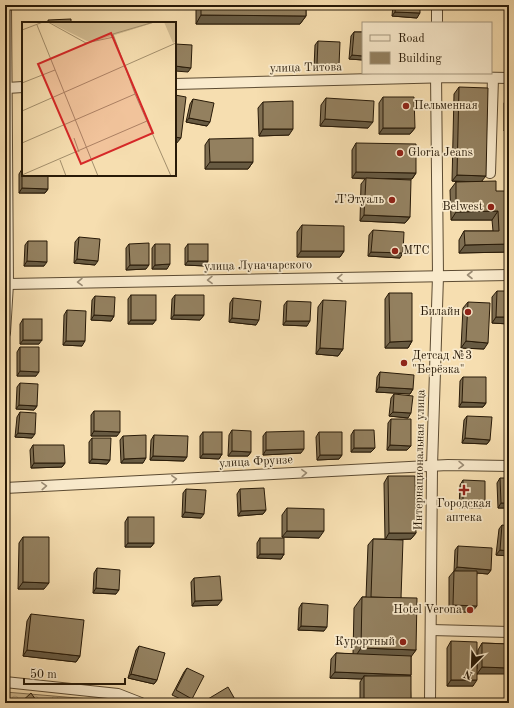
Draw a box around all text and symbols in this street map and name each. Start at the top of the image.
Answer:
inset map [22,22,176,176]
legend [362,22,492,74]
text: Road [398,33,425,45]
text: Building [398,53,442,65]
street label: улица Титова [270,61,342,75]
place label: Пельменная [414,100,478,112]
marker: Пельменная [401,101,411,111]
place label: Gloria Jeans [408,147,473,159]
marker: Gloria Jeans [395,148,405,158]
place label: Л’Этуаль [334,194,384,206]
marker: Л’Этуаль [387,195,397,205]
place label: Belwest [442,201,483,213]
marker: Belwest [486,202,496,212]
place label: МТС [403,245,430,257]
marker: МТС [390,246,400,256]
street label: улица Луначарского [204,259,312,273]
one-way arrow [467,271,473,279]
one-way arrow [337,274,343,282]
one-way arrow [207,276,213,284]
one-way arrow [77,278,83,287]
place label: Билайн [420,306,460,318]
marker: Билайн [463,307,473,317]
place label: Детсад №3 "Берёзка" [412,350,472,376]
marker: Детсад №3 "Берёзка" [399,358,409,368]
street label: Интернациональная улица [413,389,427,531]
street label: улица Фрунзе [219,454,294,470]
one-way arrow [458,461,464,469]
one-way arrow [301,468,307,477]
one-way arrow [171,475,177,484]
one-way arrow [41,482,47,490]
marker: Городская аптека [459,485,469,495]
place label: Городская аптека [437,498,491,524]
place label: Hotel Verona [393,604,462,616]
marker: Hotel Verona [465,605,475,615]
place label: Курортный [335,636,395,648]
marker: Курортный [398,637,408,647]
north arrow [452,646,492,686]
scale bar [24,660,125,686]
text: N [462,667,475,681]
text: 50 m [30,668,57,681]

